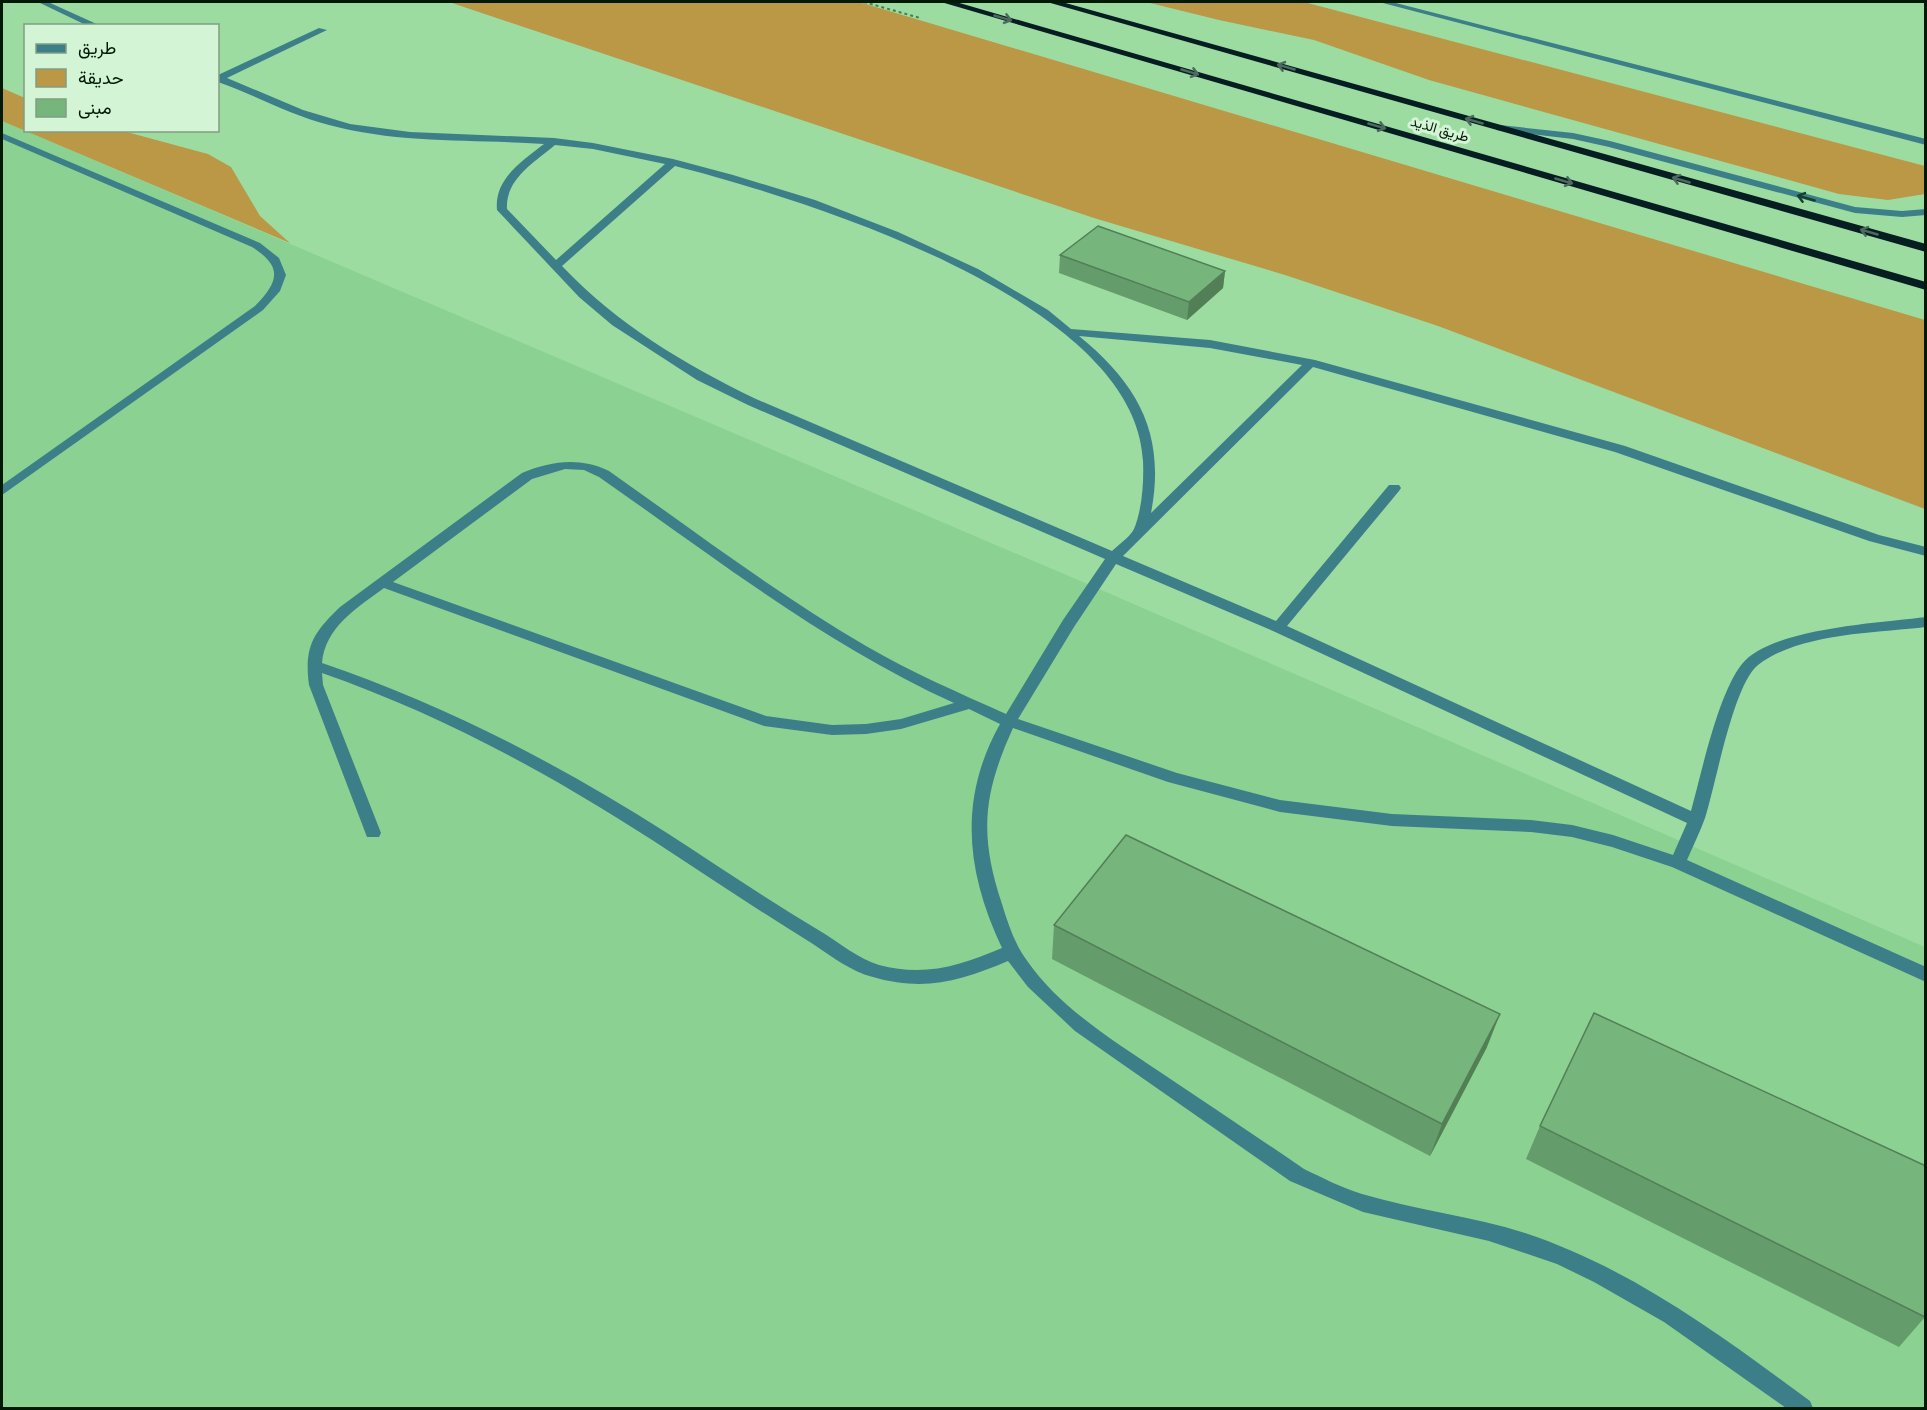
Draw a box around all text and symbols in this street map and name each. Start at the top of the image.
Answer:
one-way arrow [993,13,1012,24]
legend [24,24,219,132]
text: طريق [78,35,116,59]
one-way arrow [1277,61,1296,72]
text: حديقة [78,65,124,89]
one-way arrow [1180,67,1199,78]
text: مبنى [78,95,112,119]
street label: طريق الذيد [1409,111,1472,146]
one-way arrow [1465,115,1484,126]
one-way arrow [1367,121,1386,133]
one-way arrow [1672,173,1691,185]
one-way arrow [1555,176,1574,187]
one-way arrow [1797,192,1816,203]
one-way arrow [1860,226,1879,238]

